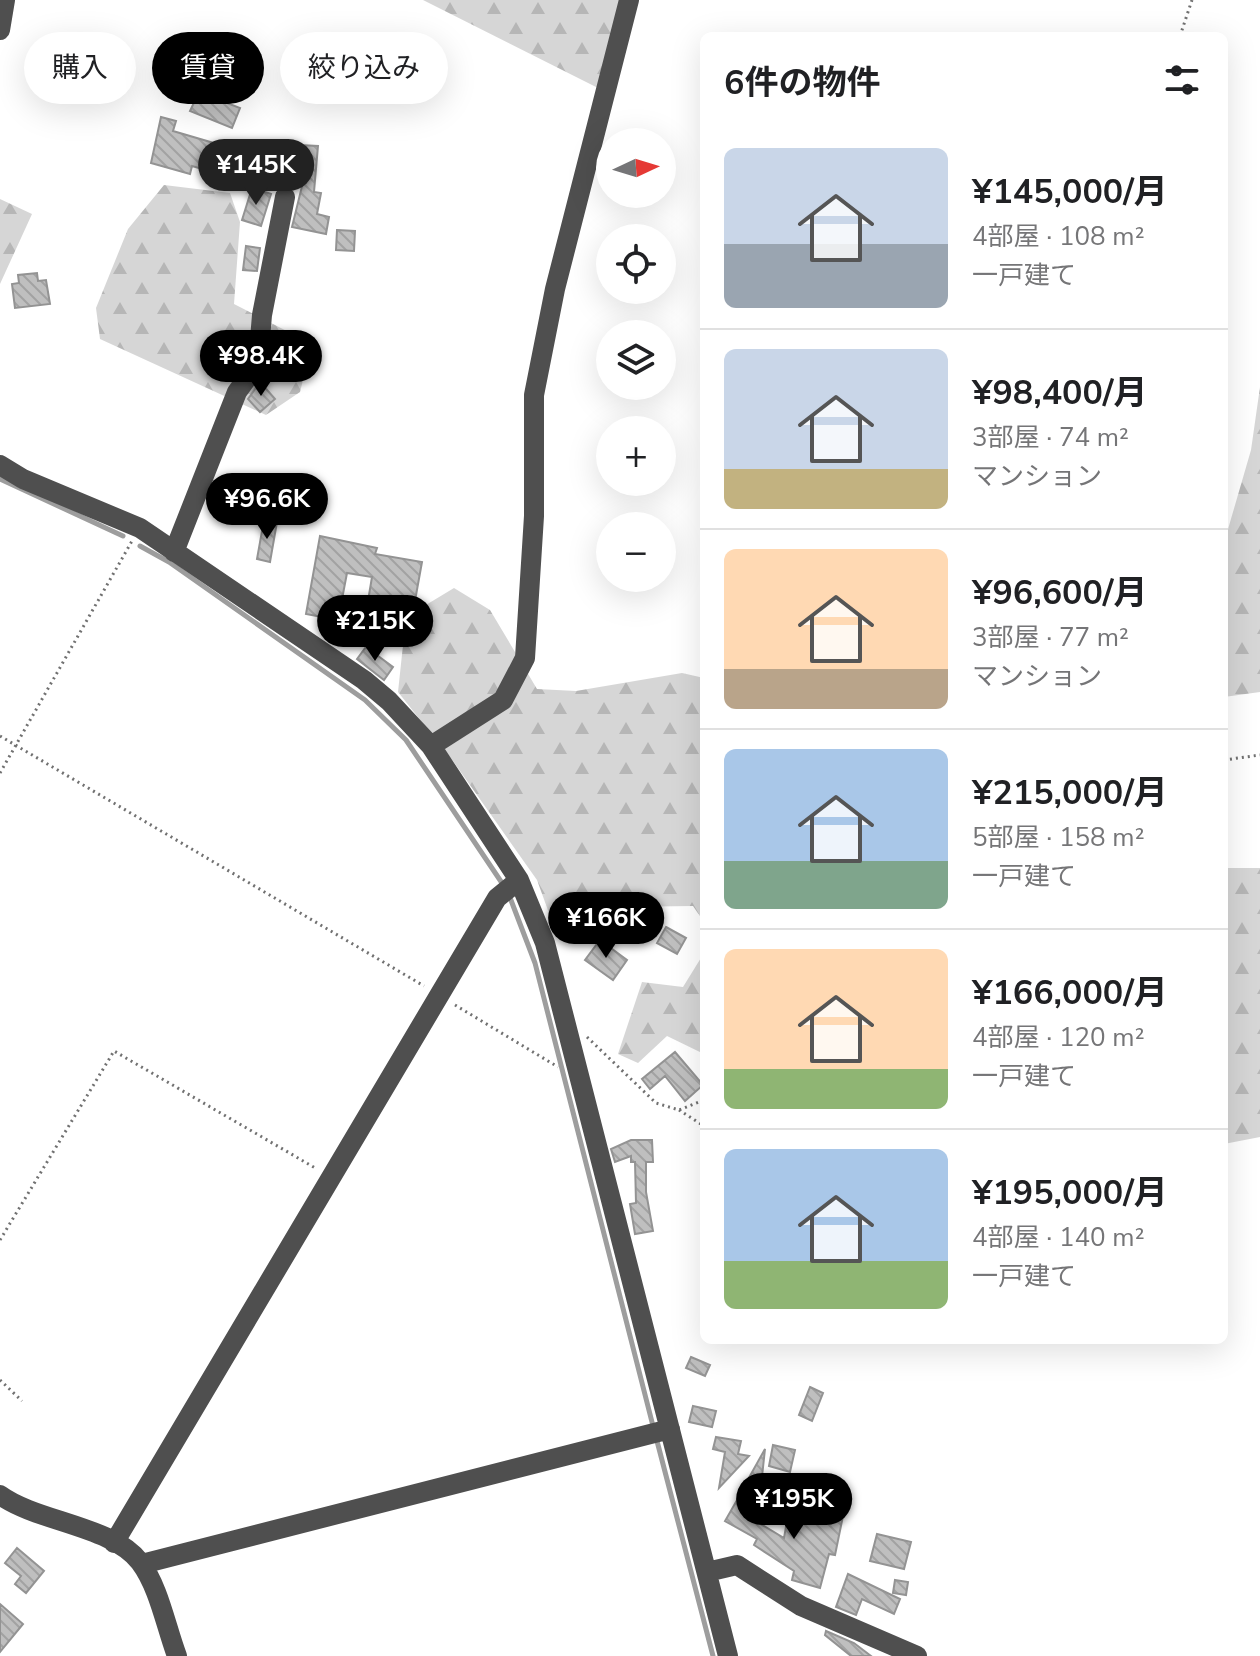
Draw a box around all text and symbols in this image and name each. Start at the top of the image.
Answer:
chip: 購入 [24,32,136,104]
chip: 賃貸 [152,32,264,104]
chip: 絞り込み [280,32,448,104]
icon: filters [1160,58,1204,102]
text: 6件の物件 [724,60,880,106]
north arrow [596,128,676,208]
map controls [596,128,676,592]
pin: ¥145K [200,139,312,207]
text: ¥145K [216,147,296,182]
text: ¥145,000/月 [972,169,1168,215]
icon: home [788,180,884,276]
text: 4部屋 · 108 m² [972,219,1145,254]
button: locate [596,224,676,304]
text: 一戸建て [972,258,1076,293]
button: layers [596,320,676,400]
pin: ¥98.4K [196,330,326,398]
text: ¥98.4K [218,338,304,373]
text: ¥98,400/月 [972,370,1147,416]
icon: home [788,381,884,477]
button: + [596,416,676,496]
text: 3部屋 · 74 m² [972,420,1129,455]
text: マンション [972,459,1102,494]
pin: ¥96.6K [202,473,332,541]
text: ¥96.6K [224,481,310,516]
button: − [596,512,676,592]
text: ¥96,600/月 [972,570,1147,616]
icon: home [788,581,884,677]
pin: ¥215K [319,595,431,663]
text: ¥215K [335,603,415,638]
text: 3部屋 · 77 m² [972,620,1129,655]
text: マンション [972,659,1102,694]
text: ¥215,000/月 [972,770,1168,816]
icon: home [788,781,884,877]
text: 5部屋 · 158 m² [972,820,1145,855]
text: 一戸建て [972,859,1076,894]
pin: ¥166K [550,892,662,960]
text: ¥166K [566,900,646,935]
text: ¥166,000/月 [972,970,1168,1016]
icon: home [788,981,884,1077]
text: 4部屋 · 120 m² [972,1020,1145,1055]
text: 一戸建て [972,1059,1076,1094]
text: ¥195,000/月 [972,1170,1168,1216]
icon: home [788,1181,884,1277]
text: 4部屋 · 140 m² [972,1220,1145,1255]
text: 一戸建て [972,1259,1076,1294]
pin: ¥195K [738,1473,850,1541]
text: ¥195K [754,1481,834,1516]

